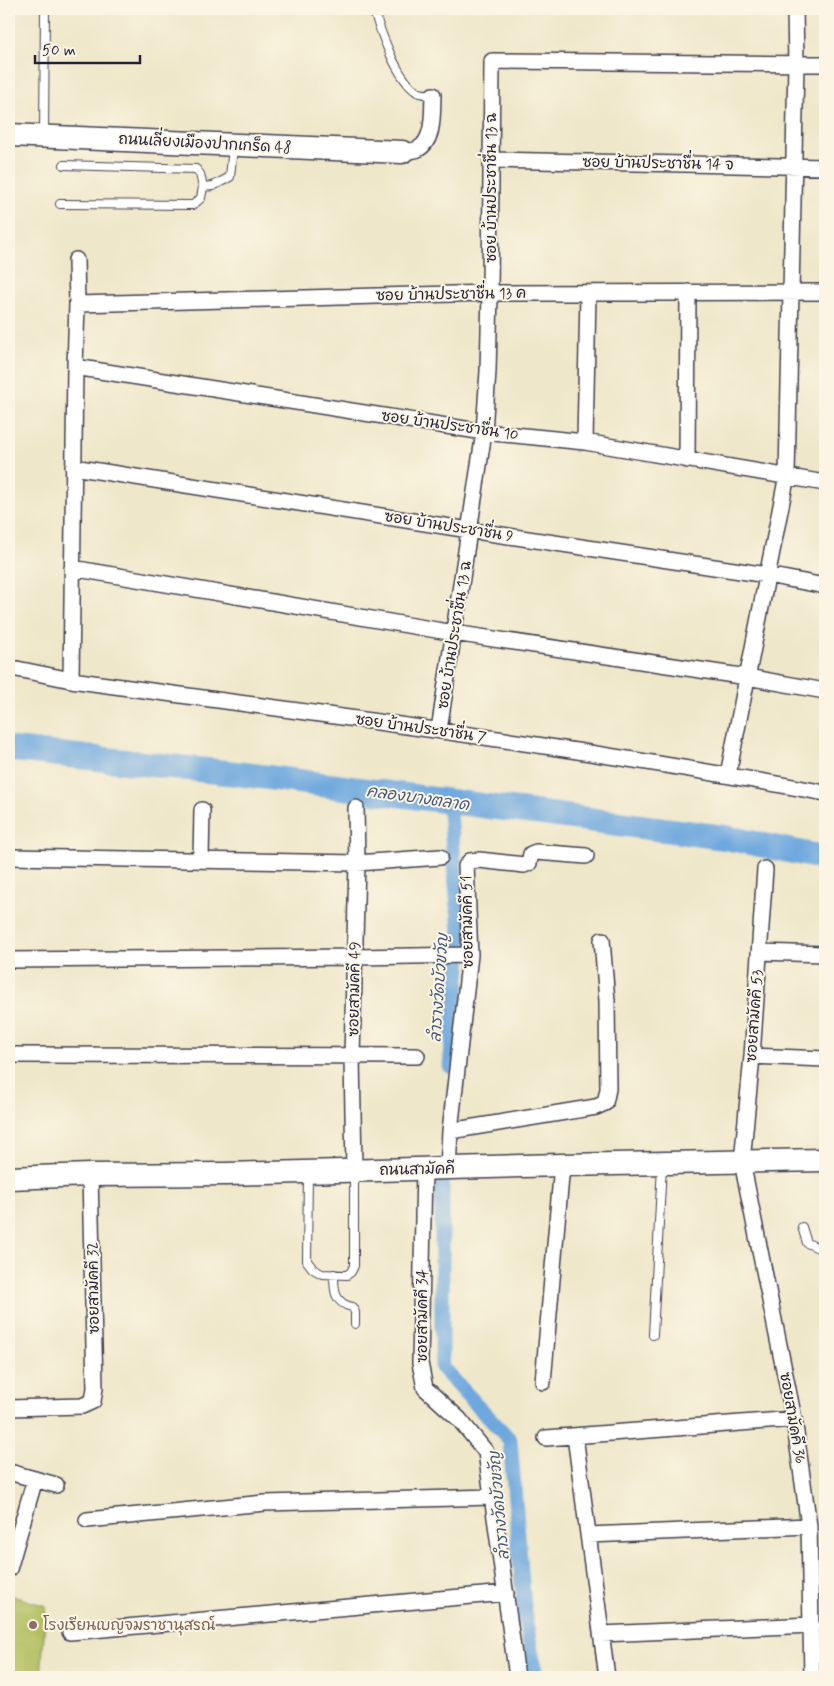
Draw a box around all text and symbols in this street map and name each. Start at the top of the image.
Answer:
scale bar [35,32,140,64]
text: 50 m [42,41,76,61]
street label: ซอย บ้านประชาชื่น 13 ฉ [477,113,502,263]
street label: ถนนเลี่ยงเมืองปากเกร็ด 48 [118,125,292,159]
street label: ซอย บ้านประชาชื่น 14 จ [582,148,734,175]
street label: ซอย บ้านประชาชื่น 13 ค [376,279,526,306]
street label: ซอย บ้านประชาชื่น 10 [380,402,520,446]
street label: ซอย บ้านประชาชื่น 9 [383,502,516,547]
street label: ซอย บ้านประชาชื่น 13 ฉ [428,558,477,711]
street label: ซอย บ้านประชาชื่น 7 [354,705,488,748]
water label: คลองบางตลาด [365,781,471,816]
street label: ซอยสามัคคี 51 [457,875,479,969]
water label: ลำรางวัดบัวขวัญ [424,931,454,1043]
street label: ซอยสามัคคี 49 [344,941,366,1037]
street label: ซอยสามัคคี 53 [742,969,768,1063]
street label: ถนนสามัคคี [379,1159,455,1181]
street label: ซอยสามัคคี 32 [83,1242,105,1334]
street label: ซอยสามัคคี 34 [413,1269,433,1363]
street label: ซอยสามัคคี 36 [774,1371,810,1466]
water label: ลำรางวัดบัวขวัญ [483,1449,515,1561]
place label: โรงเรียนเบญจมราชานุสรณ์ [43,1615,215,1636]
marker: โรงเรียนเบญจมราชานุสรณ์ [27,1619,39,1631]

